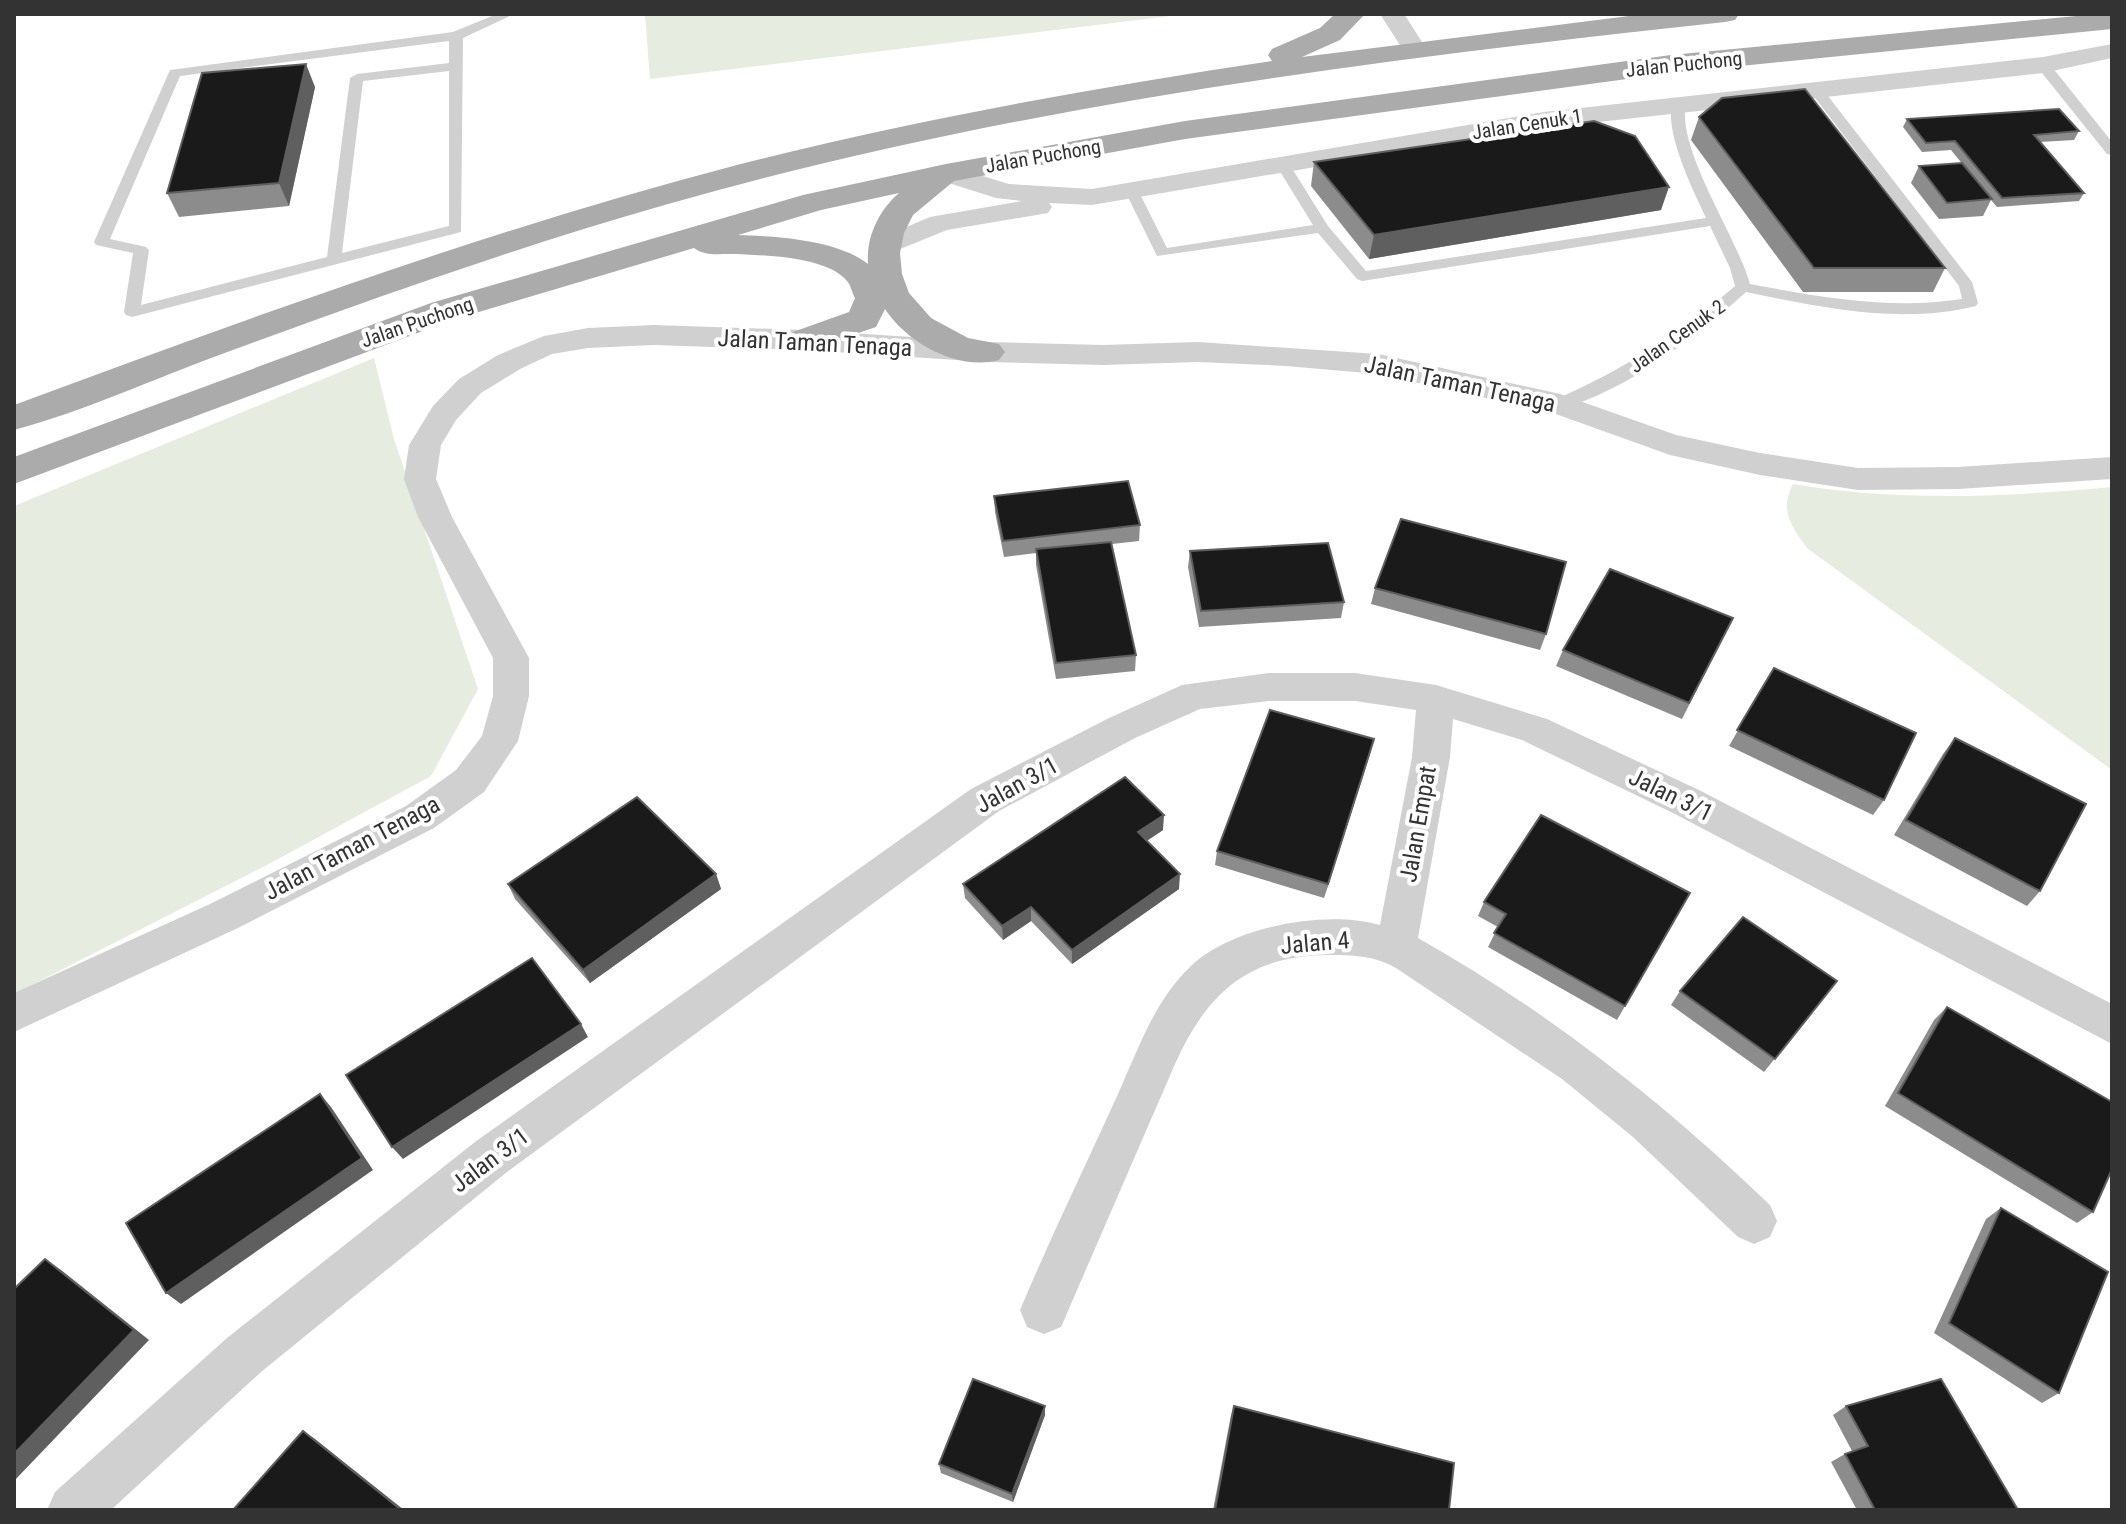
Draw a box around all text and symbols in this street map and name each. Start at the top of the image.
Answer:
street label: Jalan Puchong [1625,46,1743,82]
street label: Jalan Cenuk 1 [1470,103,1584,145]
street label: Jalan Puchong [983,134,1103,178]
street label: Jalan Puchong [358,292,476,352]
street label: Jalan Cenuk 2 [1625,294,1730,378]
street label: Jalan Taman Tenaga [717,324,913,362]
street label: Jalan Taman Tenaga [1362,350,1558,418]
street label: Jalan 3/1 [971,751,1063,819]
street label: Jalan 3/1 [1624,763,1718,827]
street label: Jalan Empat [1394,764,1442,884]
street label: Jalan Taman Tenaga [259,790,445,906]
street label: Jalan 4 [1279,926,1351,960]
street label: Jalan 3/1 [446,1122,534,1198]

